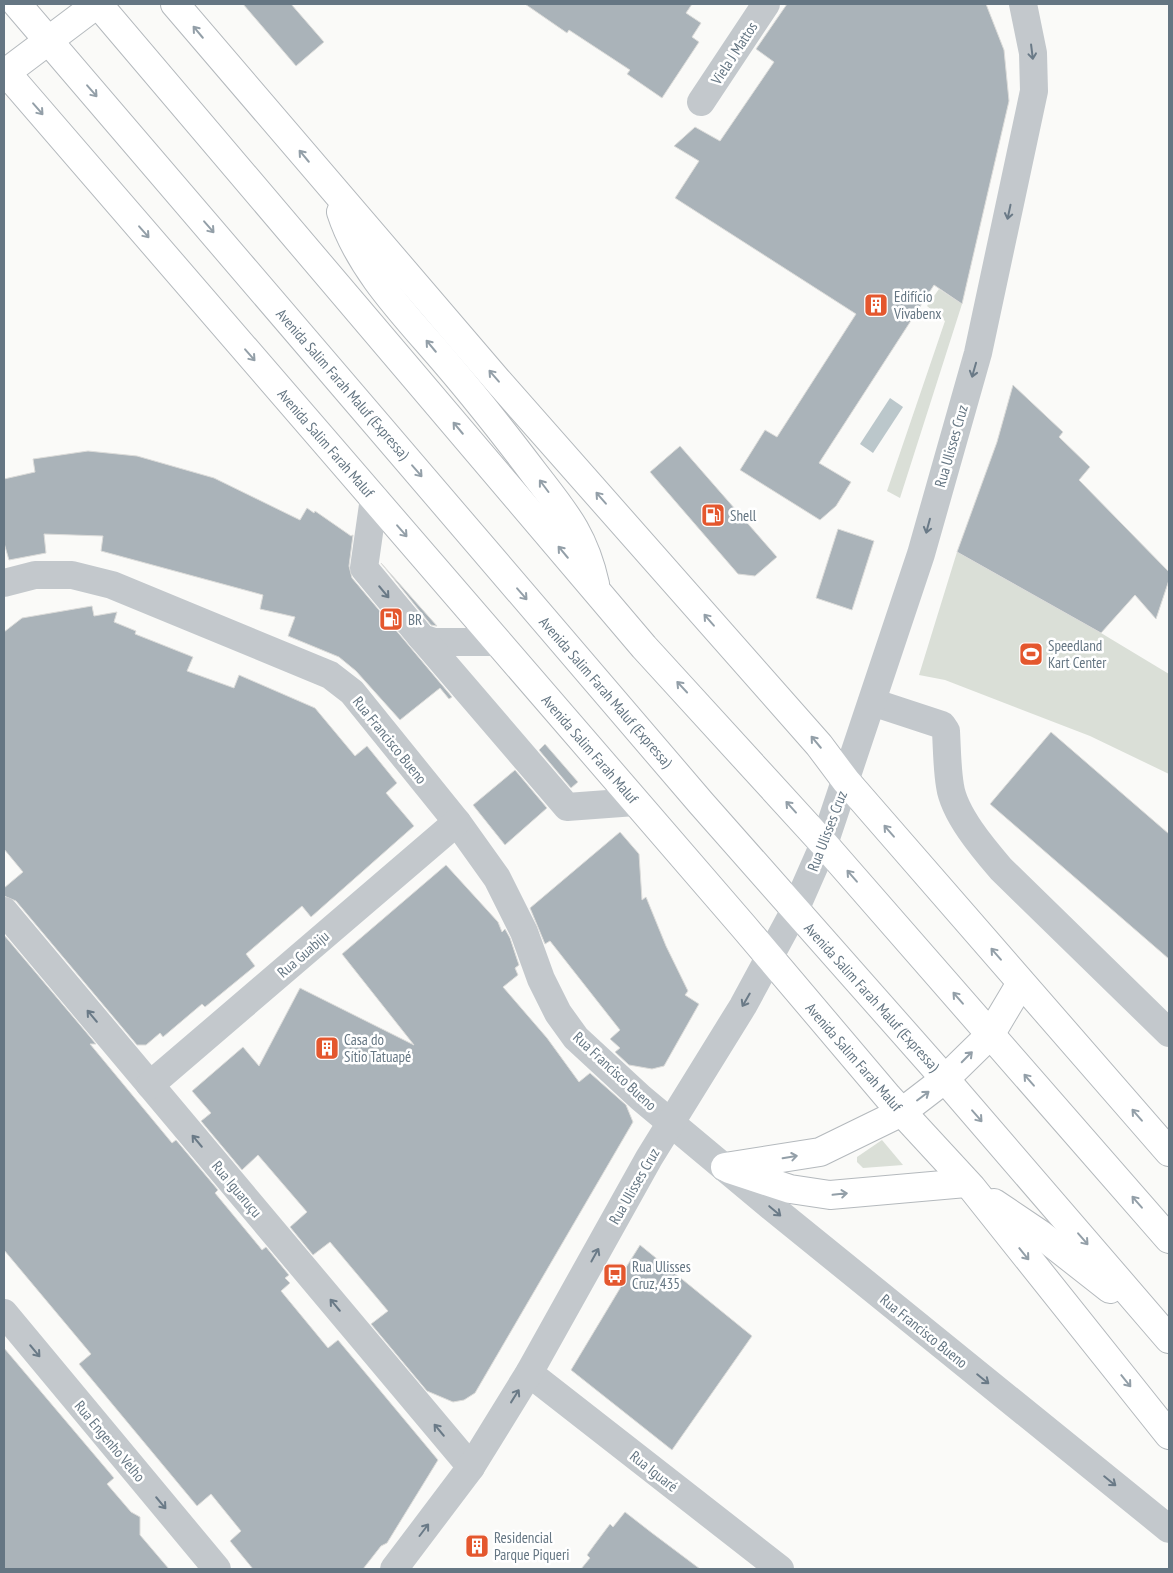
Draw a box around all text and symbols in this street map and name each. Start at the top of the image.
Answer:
street label: Viela J Mattos [706,18,761,89]
one-way arrow [193,25,204,38]
one-way arrow [1027,43,1037,59]
one-way arrow [86,84,97,97]
one-way arrow [32,102,43,115]
one-way arrow [298,149,309,162]
one-way arrow [1004,203,1013,219]
one-way arrow [203,221,214,234]
one-way arrow [138,225,149,238]
place label: Edifício Vivabenx [893,287,942,323]
building icon: Edifício Vivabenx [863,292,889,318]
street label: Avenida Salim Farah Maluf (Expressa) [273,305,413,463]
one-way arrow [426,339,437,352]
one-way arrow [244,349,256,362]
one-way arrow [968,362,978,378]
one-way arrow [488,370,499,383]
street label: Avenida Salim Farah Maluf [274,385,378,501]
street label: Rua Ulisses Cruz [930,403,972,489]
one-way arrow [453,422,464,435]
one-way arrow [411,464,422,477]
one-way arrow [539,480,550,493]
one-way arrow [595,492,607,505]
fuel station icon: Shell [700,502,726,528]
place label: Shell [730,506,757,525]
one-way arrow [923,518,932,534]
one-way arrow [396,525,408,538]
one-way arrow [558,545,569,558]
one-way arrow [378,585,389,598]
one-way arrow [517,587,528,600]
fuel station icon: BR [378,606,404,632]
place label: BR [408,610,422,629]
street label: Avenida Salim Farah Maluf (Expressa) [536,613,676,771]
one-way arrow [703,614,715,627]
place label: Speedland Kart Center [1048,636,1107,672]
sports icon: Speedland Kart Center [1018,641,1044,667]
one-way arrow [676,681,688,694]
street label: Avenida Salim Farah Maluf [538,691,642,807]
street label: Rua Francisco Bueno [349,692,431,788]
one-way arrow [811,736,822,749]
street label: Rua Ulisses Cruz [803,788,851,874]
one-way arrow [785,801,797,814]
one-way arrow [884,825,895,838]
one-way arrow [846,869,857,882]
street label: Avenida Salim Farah Maluf (Expressa) [801,919,943,1075]
street label: Rua Guabiju [273,926,333,982]
one-way arrow [990,947,1001,960]
one-way arrow [952,992,964,1005]
one-way arrow [740,993,750,1007]
street label: Avenida Salim Farah Maluf [802,999,906,1115]
one-way arrow [86,1010,98,1023]
street label: Rua Francisco Bueno [569,1028,661,1114]
place label: Casa do Sítio Tatuapé [344,1030,411,1066]
building icon: Casa do Sítio Tatuapé [314,1035,340,1061]
one-way arrow [961,1051,974,1063]
one-way arrow [1024,1074,1035,1087]
one-way arrow [916,1091,930,1101]
one-way arrow [1131,1109,1143,1122]
one-way arrow [971,1110,983,1123]
one-way arrow [191,1135,202,1148]
street label: Rua Ulisses Cruz [605,1145,663,1227]
one-way arrow [782,1151,798,1161]
street label: Rua Iguaruçu [208,1157,266,1221]
one-way arrow [831,1189,847,1199]
one-way arrow [1132,1196,1143,1209]
one-way arrow [769,1205,782,1216]
one-way arrow [1077,1233,1089,1246]
one-way arrow [590,1247,600,1262]
one-way arrow [1019,1247,1030,1260]
place label: Rua Ulisses Cruz, 435 [632,1257,691,1293]
bus stop icon: Rua Ulisses Cruz, 435 [602,1262,628,1288]
street label: Rua Francisco Bueno [876,1290,972,1372]
one-way arrow [329,1299,341,1312]
one-way arrow [29,1344,40,1357]
one-way arrow [976,1373,989,1384]
one-way arrow [1120,1374,1131,1387]
one-way arrow [509,1389,520,1403]
street label: Rua Engenho Velho [71,1397,149,1485]
one-way arrow [434,1424,445,1437]
street label: Rua Iguaré [626,1446,682,1496]
one-way arrow [1103,1475,1116,1486]
one-way arrow [156,1496,167,1509]
one-way arrow [418,1524,429,1538]
place label: Residencial Parque Piqueri [494,1528,569,1564]
building icon: Residencial Parque Piqueri [464,1533,490,1559]

